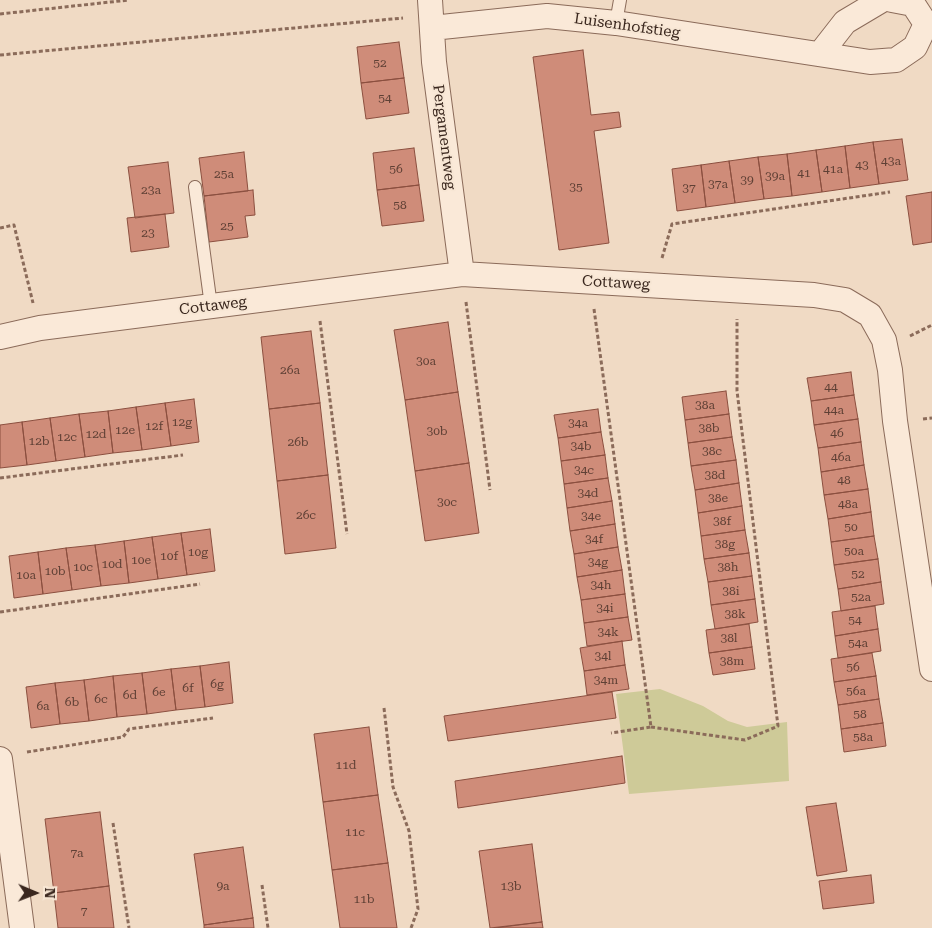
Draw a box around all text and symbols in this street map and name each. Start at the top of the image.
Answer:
street label: Luisenhofstieg [573,10,681,42]
house number: 52 [373,56,387,70]
street label: Pergamentweg [429,83,459,191]
house number: 54 [378,91,392,105]
house number: 43a [881,154,901,168]
house number: 43 [855,158,869,172]
house number: 56 [389,162,403,176]
house number: 41a [823,162,843,176]
house number: 41 [797,166,811,180]
house number: 25a [214,167,234,181]
house number: 39a [765,169,785,183]
house number: 39 [740,173,754,187]
house number: 37a [708,177,728,191]
house number: 35 [569,180,583,194]
house number: 37 [682,181,696,195]
house number: 23a [141,183,161,197]
house number: 58 [393,198,407,212]
house number: 25 [220,219,234,233]
house number: 23 [141,226,155,240]
street label: Cottaweg [582,272,650,294]
street label: Cottaweg [178,293,248,319]
house number: 30a [416,354,436,368]
house number: 26a [280,363,300,377]
house number: 44 [824,380,838,394]
house number: 38a [695,398,715,412]
house number: 44a [824,403,844,417]
house number: 12g [172,415,192,429]
house number: 34a [568,416,588,430]
house number: 12f [145,419,163,433]
house number: 38b [698,421,720,435]
house number: 12e [115,423,135,437]
house number: 30b [426,424,448,438]
house number: 46 [830,426,844,440]
house number: 12d [85,427,107,441]
house number: 12c [57,430,77,444]
house number: 12b [28,434,50,448]
house number: 26b [287,435,309,449]
house number: 34b [570,439,592,453]
house number: 38c [702,444,722,458]
house number: 46a [831,450,851,464]
house number: 34c [574,463,594,477]
house number: 38d [704,468,726,482]
house number: 48 [837,473,851,487]
house number: 34d [577,486,599,500]
house number: 38e [708,491,728,505]
house number: 30c [437,495,457,509]
house number: 48a [838,497,858,511]
house number: 26c [296,508,316,522]
house number: 34e [581,509,601,523]
house number: 38f [713,514,731,528]
house number: 50 [844,520,858,534]
house number: 34f [585,532,603,546]
house number: 38g [715,537,735,551]
house number: 50a [844,544,864,558]
house number: 10g [188,545,208,559]
house number: 10f [160,549,178,563]
house number: 10e [131,553,151,567]
house number: 34g [588,555,608,569]
house number: 10d [101,557,123,571]
house number: 10c [73,560,93,574]
house number: 38h [717,560,739,574]
house number: 10b [44,564,66,578]
house number: 52 [851,567,865,581]
house number: 10a [16,568,36,582]
house number: 34h [590,578,612,592]
house number: 38i [722,584,740,598]
house number: 52a [851,590,871,604]
house number: 34i [596,601,614,615]
house number: 38k [724,607,746,621]
house number: 54 [848,613,862,627]
house number: 34k [597,625,619,639]
house number: 38l [720,631,738,645]
house number: 54a [848,636,868,650]
house number: 34l [594,649,612,663]
house number: 38m [720,654,744,668]
house number: 56 [846,660,860,674]
house number: 34m [594,673,618,687]
house number: 6g [210,677,224,691]
house number: 6f [182,681,194,695]
house number: 56a [846,684,866,698]
house number: 6e [152,685,166,699]
house number: 6d [123,688,137,702]
house number: 6c [94,692,108,706]
house number: 6b [65,695,79,709]
house number: 6a [36,699,50,713]
house number: 58 [853,707,867,721]
house number: 58a [853,730,873,744]
house number: 11d [335,758,357,772]
house number: 11c [345,825,365,839]
house number: 7a [70,846,84,860]
north arrow [10,868,60,918]
house number: 9a [216,879,230,893]
house number: 13b [500,879,522,893]
text: N [42,888,58,899]
house number: 11b [353,892,375,906]
house number: 7 [81,904,87,918]

